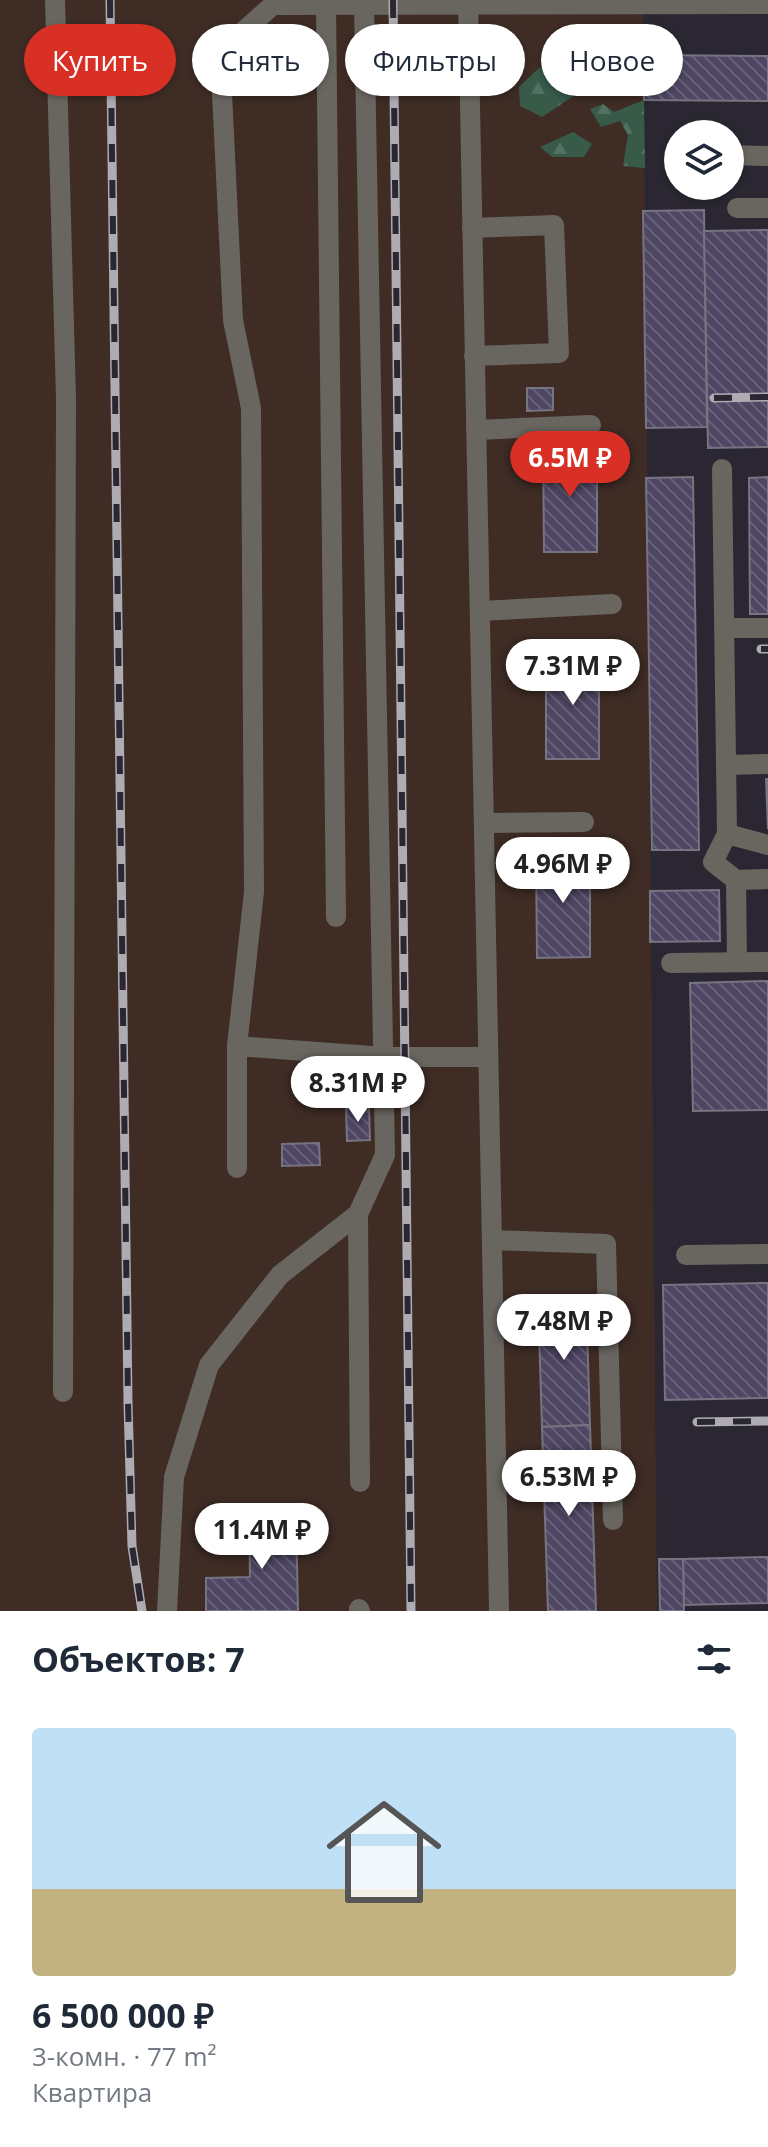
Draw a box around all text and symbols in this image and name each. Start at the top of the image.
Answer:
chip: Купить [24,24,176,96]
chip: Снять [192,24,329,96]
chip: Фильтры [345,24,525,96]
chip: Новое [541,24,683,96]
map controls [664,120,744,200]
button: layers [664,120,744,200]
pin: 6.5M ₽ [505,431,635,499]
text: 6.5M ₽ [528,439,612,475]
pin: 7.31M ₽ [499,639,647,707]
text: 7.31M ₽ [524,647,622,683]
pin: 4.96M ₽ [489,837,637,905]
text: 4.96M ₽ [514,845,612,881]
pin: 8.31M ₽ [284,1056,432,1124]
text: 8.31M ₽ [309,1064,407,1100]
pin: 7.48M ₽ [490,1294,638,1362]
text: 7.48M ₽ [515,1302,613,1338]
pin: 6.53M ₽ [495,1450,643,1518]
text: 6.53M ₽ [520,1458,618,1494]
pin: 11.4M ₽ [188,1503,336,1571]
text: 11.4M ₽ [213,1511,311,1547]
text: Объектов: 7 [32,1636,245,1682]
icon: filters [692,1637,736,1681]
icon: home [312,1780,456,1924]
text: 6 500 000 ₽ [32,1992,214,2038]
text: 3-комн. · 77 m² [32,2038,217,2074]
text: Квартира [32,2074,152,2110]

